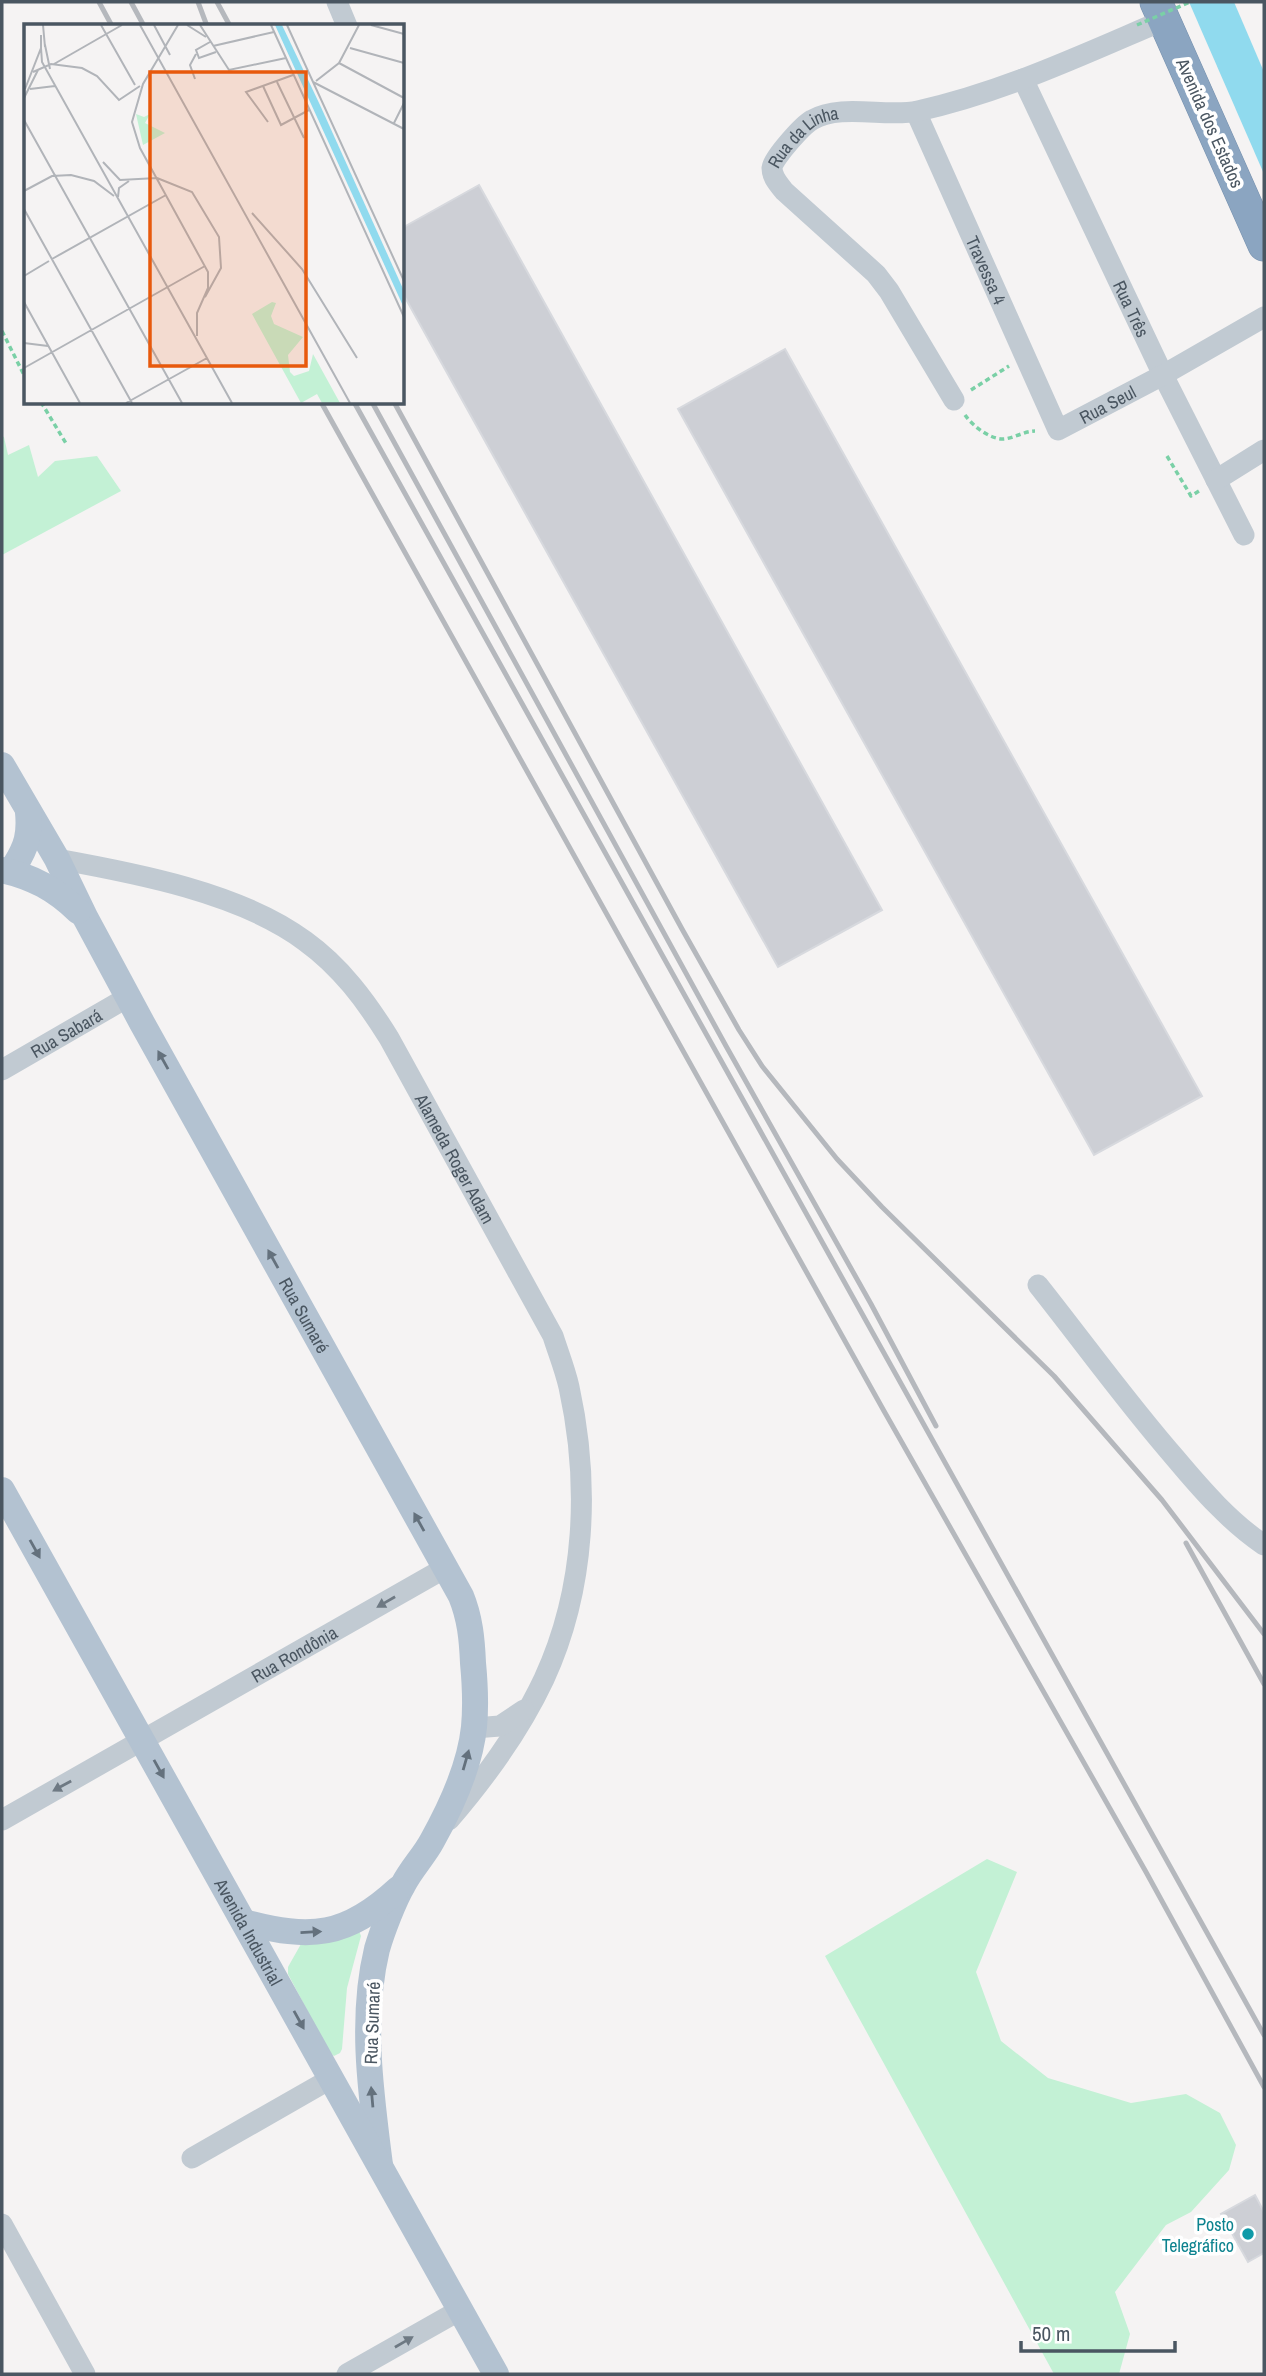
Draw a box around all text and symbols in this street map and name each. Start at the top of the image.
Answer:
inset map [24,24,404,404]
street label: Avenida dos Estados [1170,53,1250,192]
street label: Rua da Linha [761,100,840,172]
street label: Travessa 4 [960,232,1013,308]
street label: Rua Três [1107,276,1156,341]
street label: Rua Seul [1075,379,1140,429]
street label: Rua Sabará [26,1002,106,1063]
one-way arrow [157,1050,169,1070]
street label: Alameda Roger Adam [409,1088,501,1228]
one-way arrow [267,1249,279,1268]
street label: Rua Sumaré [274,1273,336,1357]
one-way arrow [413,1512,425,1532]
one-way arrow [29,1540,41,1559]
one-way arrow [376,1596,395,1608]
street label: Rua Rondônia [246,1619,342,1688]
one-way arrow [461,1750,471,1771]
one-way arrow [153,1759,165,1779]
one-way arrow [52,1780,72,1792]
street label: Avenida Industrial [208,1873,289,1990]
one-way arrow [301,1927,323,1938]
street label: Rua Sumaré [358,1981,386,2065]
one-way arrow [293,2010,305,2030]
one-way arrow [366,2086,377,2108]
place label: Posto Telegráfico [1162,2212,1234,2258]
marker: Posto Telegráfico [1240,2226,1256,2242]
scale bar [1021,2310,1175,2354]
text: 50 m [1032,2319,1070,2348]
one-way arrow [394,2336,414,2348]

